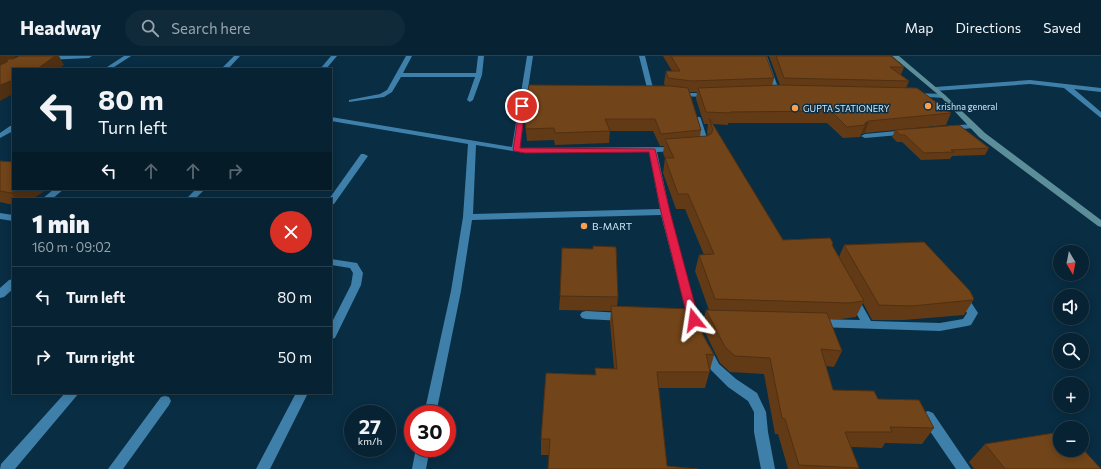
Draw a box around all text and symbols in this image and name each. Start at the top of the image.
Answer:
search box [125,10,405,46]
text: Headway [20,16,101,39]
icon: search [139,17,161,39]
text: Search here [171,19,251,37]
text: Map [905,19,934,36]
text: Directions [956,19,1021,36]
text: Saved [1043,19,1081,36]
text: 80 m [98,82,164,116]
icon: left [32,84,84,136]
pin [505,89,539,123]
icon: arrive [511,95,533,117]
marker: krishna general [923,101,933,111]
place label: krishna general [936,101,998,112]
marker: GUPTA STATIONERY [790,103,800,113]
place label: GUPTA STATIONERY [803,103,890,114]
text: Turn left [98,116,167,138]
icon: left [98,160,120,182]
icon: ahead [140,160,162,182]
icon: ahead [182,160,204,182]
icon: right [224,160,246,182]
text: 1 min [32,209,90,238]
button: close [270,211,312,253]
place label: B-MART [592,220,633,232]
marker: B-MART [579,221,589,231]
text: 160 m · 09:02 [32,239,111,255]
north arrow [1053,245,1089,281]
map controls [1053,245,1089,457]
icon: left [32,286,54,308]
text: Turn left [66,288,125,306]
text: 80 m [277,288,312,306]
button: sound [1053,289,1089,325]
position arrow [673,299,715,341]
button: search [1053,333,1089,369]
icon: right [32,346,54,368]
text: Turn right [66,348,135,366]
text: 50 m [278,348,312,366]
button: + [1053,377,1089,413]
speed limit sign: 30 [404,405,456,457]
text: 27 [359,414,381,438]
button: − [1053,421,1089,457]
text: km/h [358,435,382,447]

